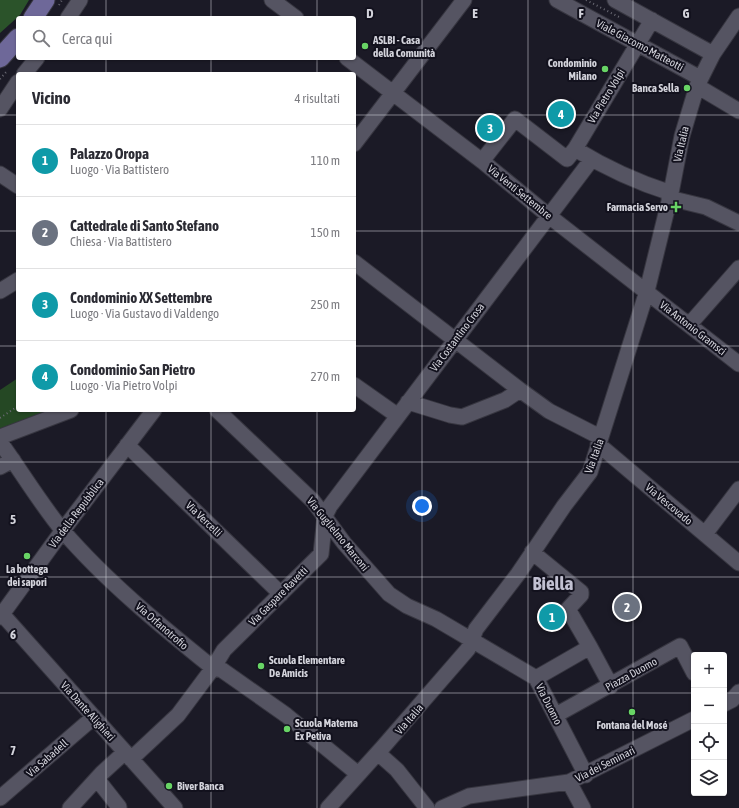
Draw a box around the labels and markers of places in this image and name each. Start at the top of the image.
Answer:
place label: ASLBI - Casa della Comunità [372,34,435,59]
marker: ASLBI - Casa della Comunità [360,41,370,51]
place label: Condominio Milano [548,57,597,82]
marker: Condominio Milano [600,64,610,74]
place label: Banca Sella [632,82,679,94]
marker: Banca Sella [682,83,692,93]
pin: 4 [548,99,574,129]
pin: 3 [477,113,503,143]
place label: Farmacia Servo [607,201,668,213]
marker: Farmacia Servo [671,202,681,212]
marker: La bottega dei sapori [22,551,32,561]
place label: La bottega dei sapori [6,563,48,588]
pin: 2 [614,592,640,622]
pin: 1 [539,602,565,632]
place label: Scuola Elementare De Amicis [269,654,345,679]
marker: Scuola Elementare De Amicis [256,661,266,671]
marker: Fontana del Mosé [627,707,637,717]
place label: Scuola Materna Ex Petiva [295,717,358,742]
place label: Fontana del Mosé [596,719,668,731]
marker: Scuola Materna Ex Petiva [282,724,292,734]
place label: Biver Banca [177,780,224,792]
marker: Biver Banca [164,781,174,791]

